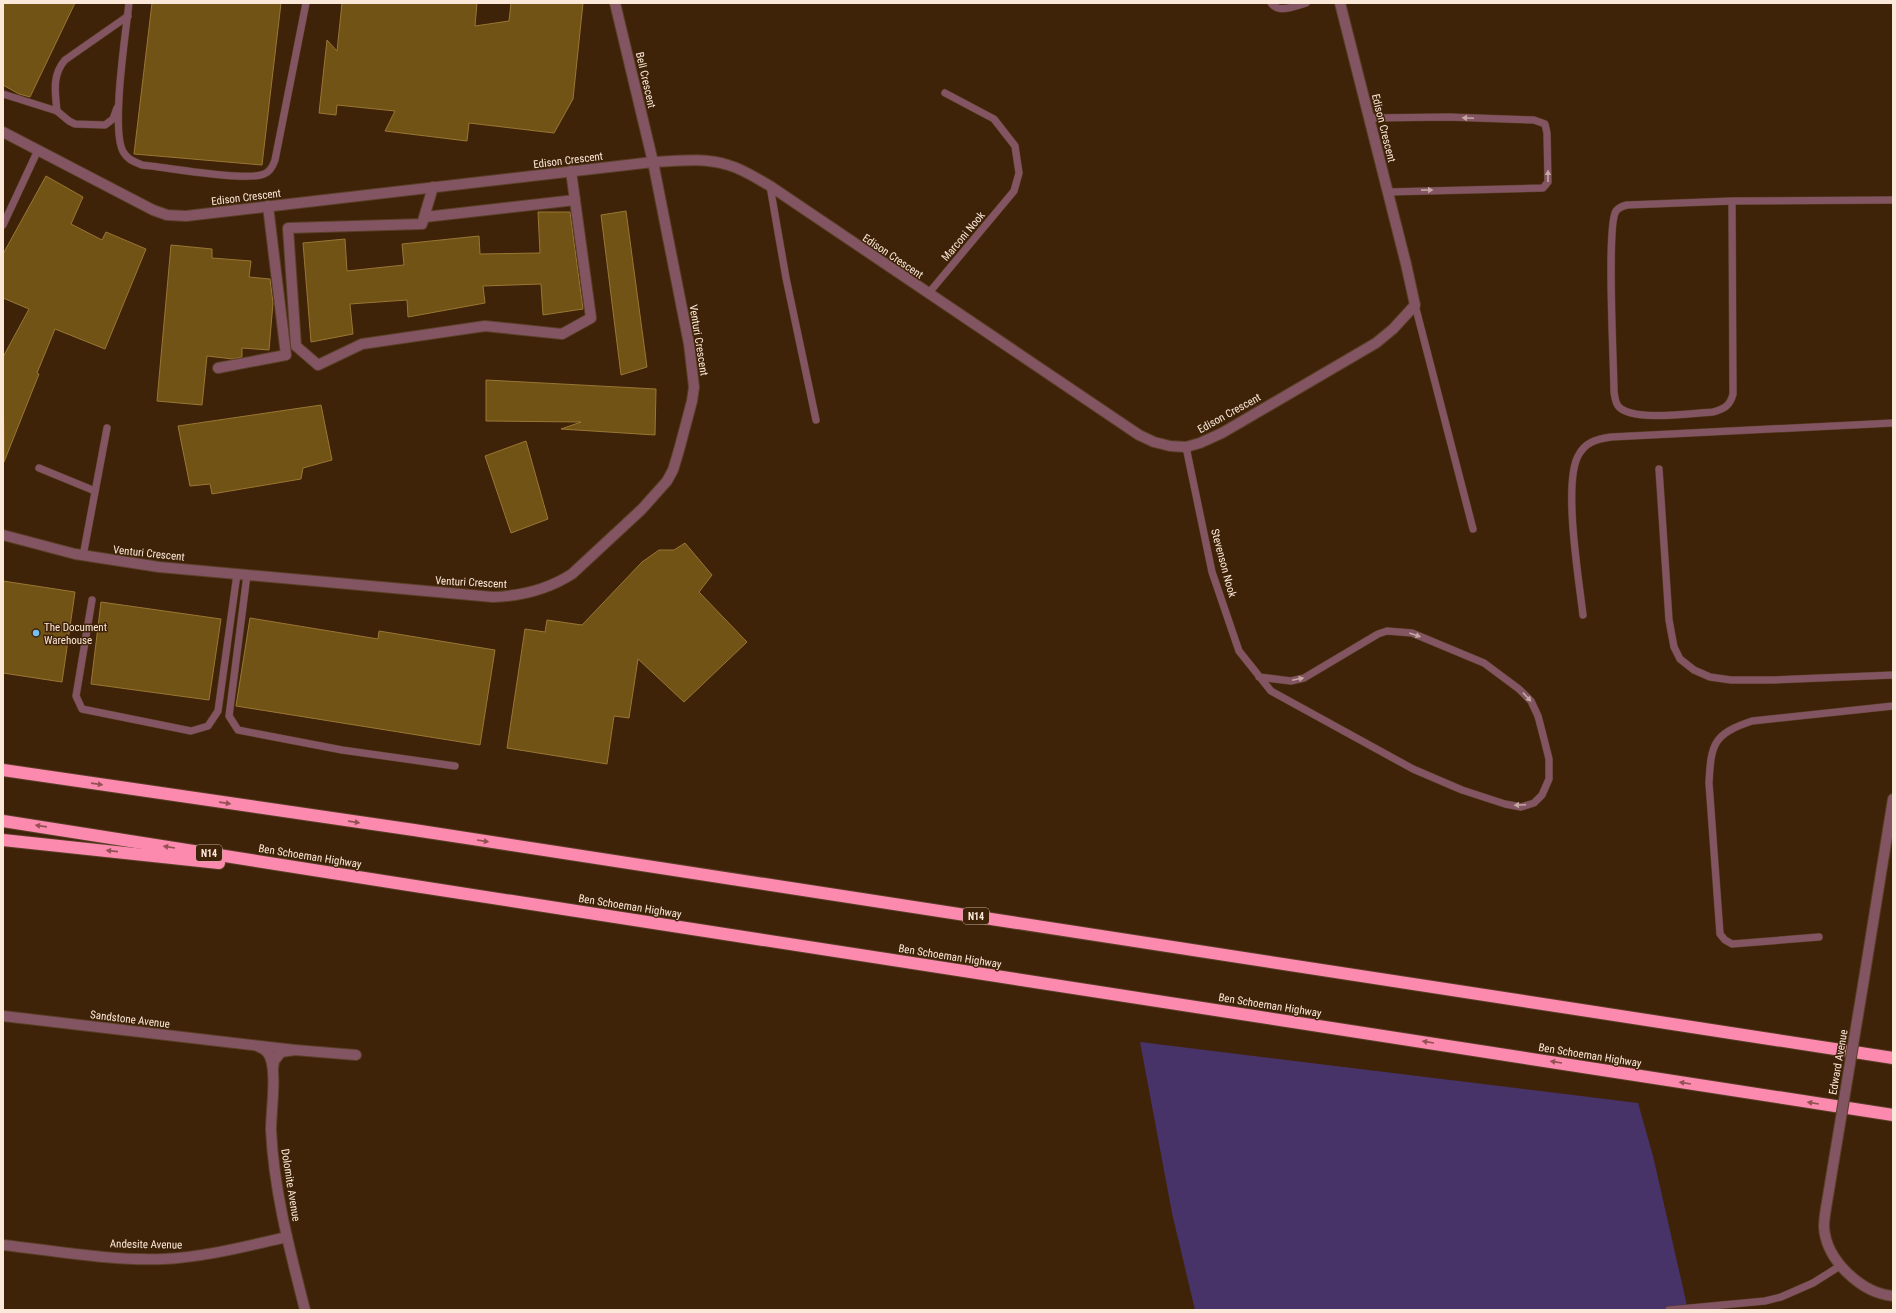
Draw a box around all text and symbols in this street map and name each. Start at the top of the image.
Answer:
street label: Bell Crescent [633,51,658,109]
street label: Edison Crescent [1369,92,1398,164]
one-way arrow [1461,115,1474,121]
street label: Edison Crescent [532,150,604,171]
one-way arrow [1545,169,1551,182]
street label: Edison Crescent [210,187,282,208]
one-way arrow [1421,187,1434,193]
street label: Marconi Nook [939,209,988,264]
street label: Edison Crescent [860,231,925,281]
street label: Venturi Crescent [686,304,711,377]
street label: Edison Crescent [1195,391,1263,436]
street label: Stevenson Nook [1208,527,1239,599]
street label: Venturi Crescent [113,543,185,564]
street label: Venturi Crescent [435,574,507,591]
place label: The Document Warehouse [44,621,107,647]
marker: The Document Warehouse [31,628,41,638]
one-way arrow [1409,632,1421,638]
one-way arrow [1292,676,1304,682]
one-way arrow [1522,692,1532,702]
one-way arrow [91,781,103,787]
one-way arrow [219,800,231,806]
one-way arrow [1513,802,1526,808]
one-way arrow [348,819,360,825]
one-way arrow [35,823,47,829]
one-way arrow [476,838,489,844]
street label: Ben Schoeman Highway [257,842,363,871]
one-way arrow [163,844,175,850]
road number: N14 [196,845,222,861]
one-way arrow [106,847,118,854]
street label: Ben Schoeman Highway [577,892,683,921]
road number: N14 [963,908,989,924]
street label: Ben Schoeman Highway [897,942,1003,971]
street label: Ben Schoeman Highway [1217,991,1323,1020]
street label: Sandstone Avenue [89,1008,170,1031]
street label: Edward Avenue [1826,1028,1851,1096]
one-way arrow [1422,1039,1434,1045]
street label: Ben Schoeman Highway [1537,1041,1643,1070]
one-way arrow [1550,1059,1562,1065]
one-way arrow [1678,1079,1691,1085]
one-way arrow [1807,1100,1819,1106]
street label: Dolomite Avenue [278,1148,303,1222]
street label: Andesite Avenue [110,1237,182,1252]

